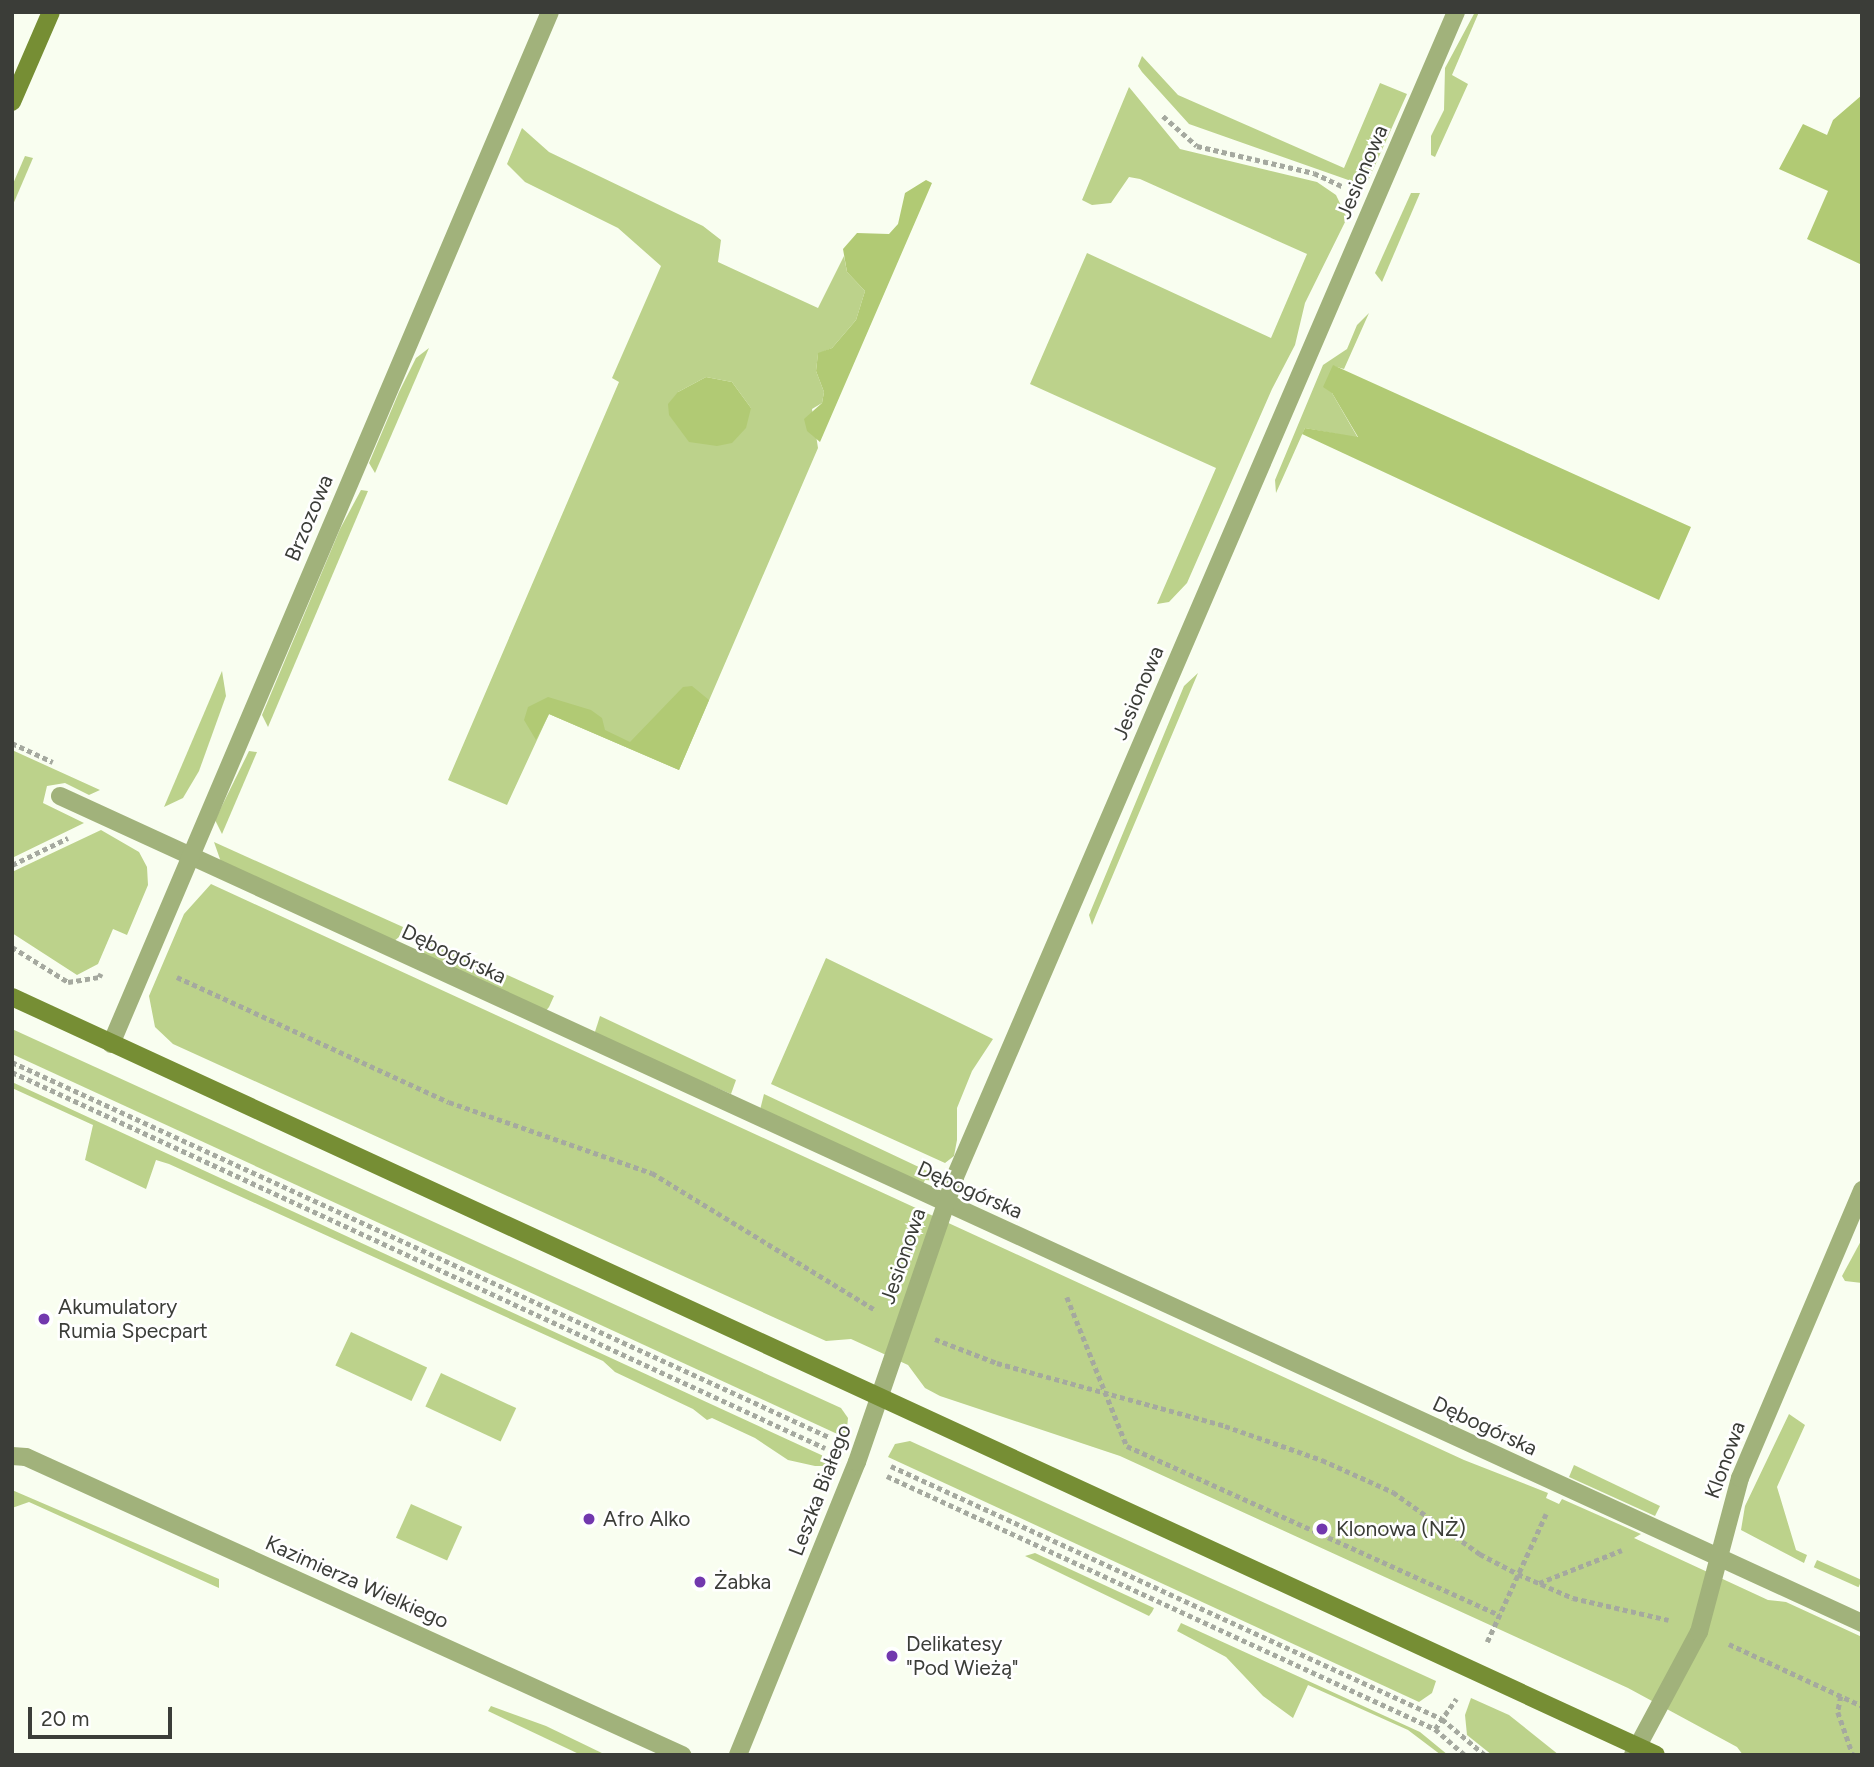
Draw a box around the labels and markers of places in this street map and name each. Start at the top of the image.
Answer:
place label: Akumulatory Rumia Specpart [58,1294,208,1344]
marker: Akumulatory Rumia Specpart [36,1311,52,1327]
place label: Afro Alko [603,1506,690,1532]
marker: Afro Alko [581,1511,597,1527]
place label: Klonowa (NŻ) [1336,1516,1466,1542]
marker: Klonowa (NŻ) [1314,1521,1330,1537]
place label: Żabka [714,1569,771,1595]
marker: Żabka [692,1574,708,1590]
place label: Delikatesy "Pod Wieżą" [906,1631,1019,1681]
marker: Delikatesy "Pod Wieżą" [884,1648,900,1664]

